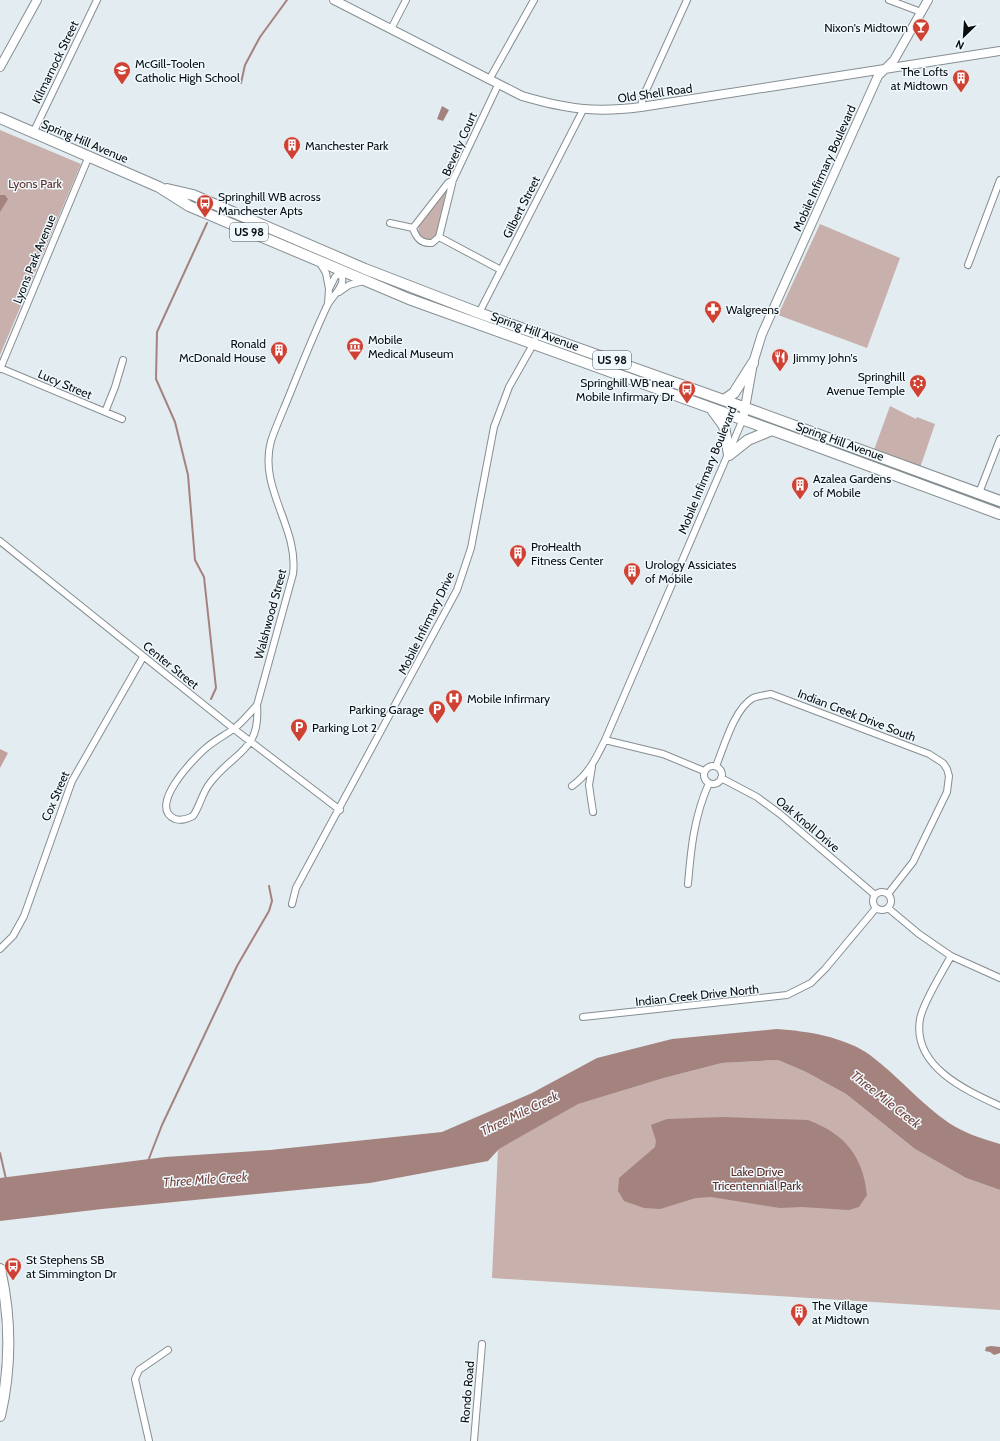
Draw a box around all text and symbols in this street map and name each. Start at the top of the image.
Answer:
north arrow [944,16,984,56]
bar icon: Nixon's Midtown [911,17,931,42]
street label: Kilmarnock Street [28,18,82,106]
place label: Nixon's Midtown [824,20,908,35]
text: N [953,37,966,53]
place label: McGill-Toolen Catholic High School [135,56,240,85]
school or university icon: McGill-Toolen Catholic High School [112,60,132,85]
place label: The Lofts at Midtown [891,64,948,93]
building icon: The Lofts at Midtown [951,68,971,93]
street label: Old Shell Road [617,80,693,106]
street label: Mobile Infirmary Boulevard [789,103,859,233]
street label: Beverly Court [438,110,480,178]
street label: Spring Hill Avenue [39,116,131,166]
building icon: Manchester Park [282,135,302,160]
place label: Manchester Park [305,138,389,153]
street label: Gilbert Street [499,173,543,241]
park label: Lyons Park [8,176,62,191]
place label: Springhill WB across Manchester Apts [218,189,321,218]
bus stop icon: Springhill WB across Manchester Apts [195,193,215,218]
street label: Lyons Park Avenue [9,212,59,306]
road number: US 98 [230,223,268,241]
pharmacy icon: Walgreens [703,299,723,324]
place label: Walgreens [726,302,779,317]
street label: Spring Hill Avenue [489,308,581,354]
place label: Mobile Medical Museum [368,332,454,361]
place label: Ronald McDonald House [179,336,266,365]
museum icon: Mobile Medical Museum [345,336,365,361]
building icon: Ronald McDonald House [269,340,289,365]
restaurant icon: Jimmy John's [770,347,790,372]
place label: Jimmy John's [792,350,858,365]
road number: US 98 [593,351,631,369]
street label: Lucy Street [36,366,94,402]
place label: Springhill Avenue Temple [827,369,905,398]
synagogue icon: Springhill Avenue Temple [908,373,928,398]
place label: Springhill WB near Mobile Infirmary Dr [576,375,674,404]
bus stop icon: Springhill WB near Mobile Infirmary Dr [677,379,697,404]
street label: Mobile Infirmary Boulevard [674,404,740,536]
street label: Spring Hill Avenue [794,418,886,464]
place label: Azalea Gardens of Mobile [813,471,891,500]
building icon: Azalea Gardens of Mobile [790,475,810,500]
place label: ProHealth Fitness Center [531,539,603,568]
building icon: ProHealth Fitness Center [508,543,528,568]
place label: Urology Assiciates of Mobile [645,557,736,586]
building icon: Urology Assiciates of Mobile [622,561,642,586]
street label: Walshwood Street [251,567,289,661]
street label: Mobile Infirmary Drive [395,569,457,677]
street label: Center Street [140,638,202,692]
street label: Indian Creek Drive South [796,686,918,744]
hospital icon: Mobile Infirmary [444,688,464,713]
place label: Mobile Infirmary [467,691,550,706]
parking icon: Parking Garage [427,699,447,724]
place label: Parking Garage [349,702,424,717]
parking icon: Parking Lot 2 [289,717,309,742]
place label: Parking Lot 2 [312,720,377,735]
street label: Cox Street [38,769,72,823]
street label: Oak Knoll Drive [773,793,843,855]
street label: Indian Creek Drive North [634,981,760,1009]
water label: Three Mile Creek [848,1067,925,1132]
water label: Three Mile Creek [478,1087,561,1139]
park label: Lake Drive Tricentennial Park [713,1164,802,1193]
water label: Three Mile Creek [162,1168,248,1190]
place label: St Stephens SB at Simmington Dr [26,1252,117,1281]
bus stop icon: St Stephens SB at Simmington Dr [3,1256,23,1281]
place label: The Village at Midtown [812,1298,869,1327]
building icon: The Village at Midtown [789,1302,809,1327]
street label: Rondo Road [457,1360,477,1424]

